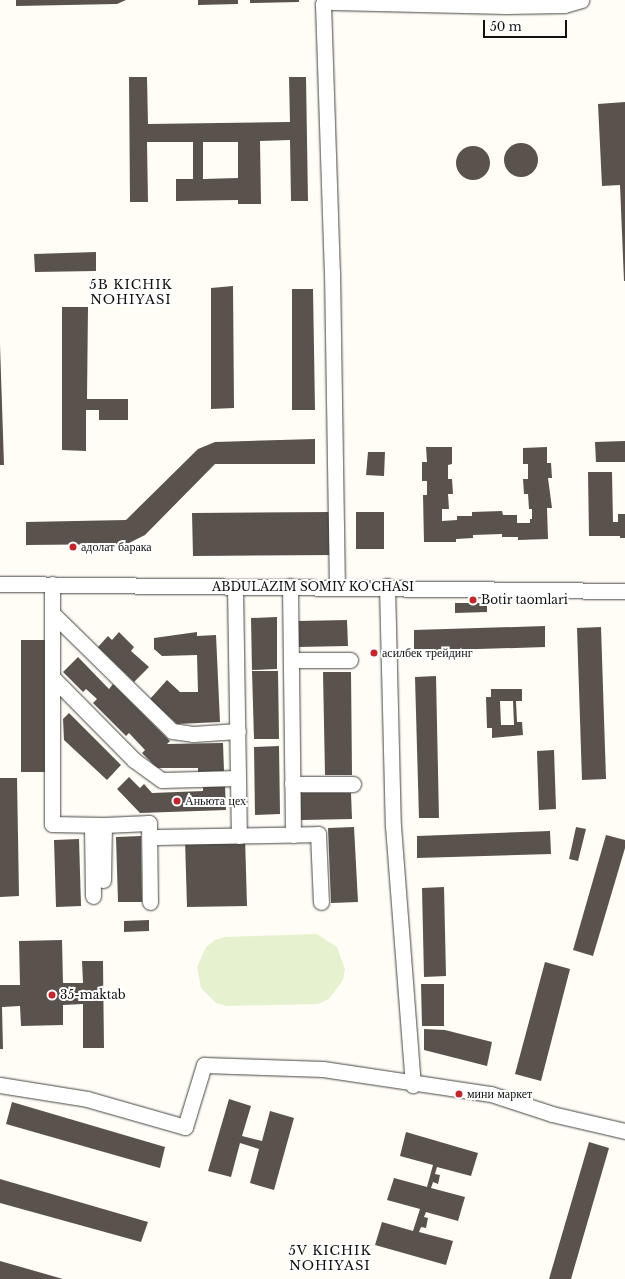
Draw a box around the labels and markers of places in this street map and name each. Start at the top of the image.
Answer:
place label: адолат барака [81,540,152,554]
marker: адолат барака [68,542,78,552]
place label: Botir taomlari [481,593,568,607]
marker: Botir taomlari [468,595,478,605]
place label: асилбек трейдинг [382,646,473,660]
marker: асилбек трейдинг [369,648,379,658]
place label: Аньюта цех [185,794,246,808]
marker: Аньюта цех [172,796,182,806]
place label: 35-maktab [60,988,126,1002]
marker: 35-maktab [47,990,57,1000]
place label: мини маркет [467,1087,532,1101]
marker: мини маркет [454,1089,464,1099]

